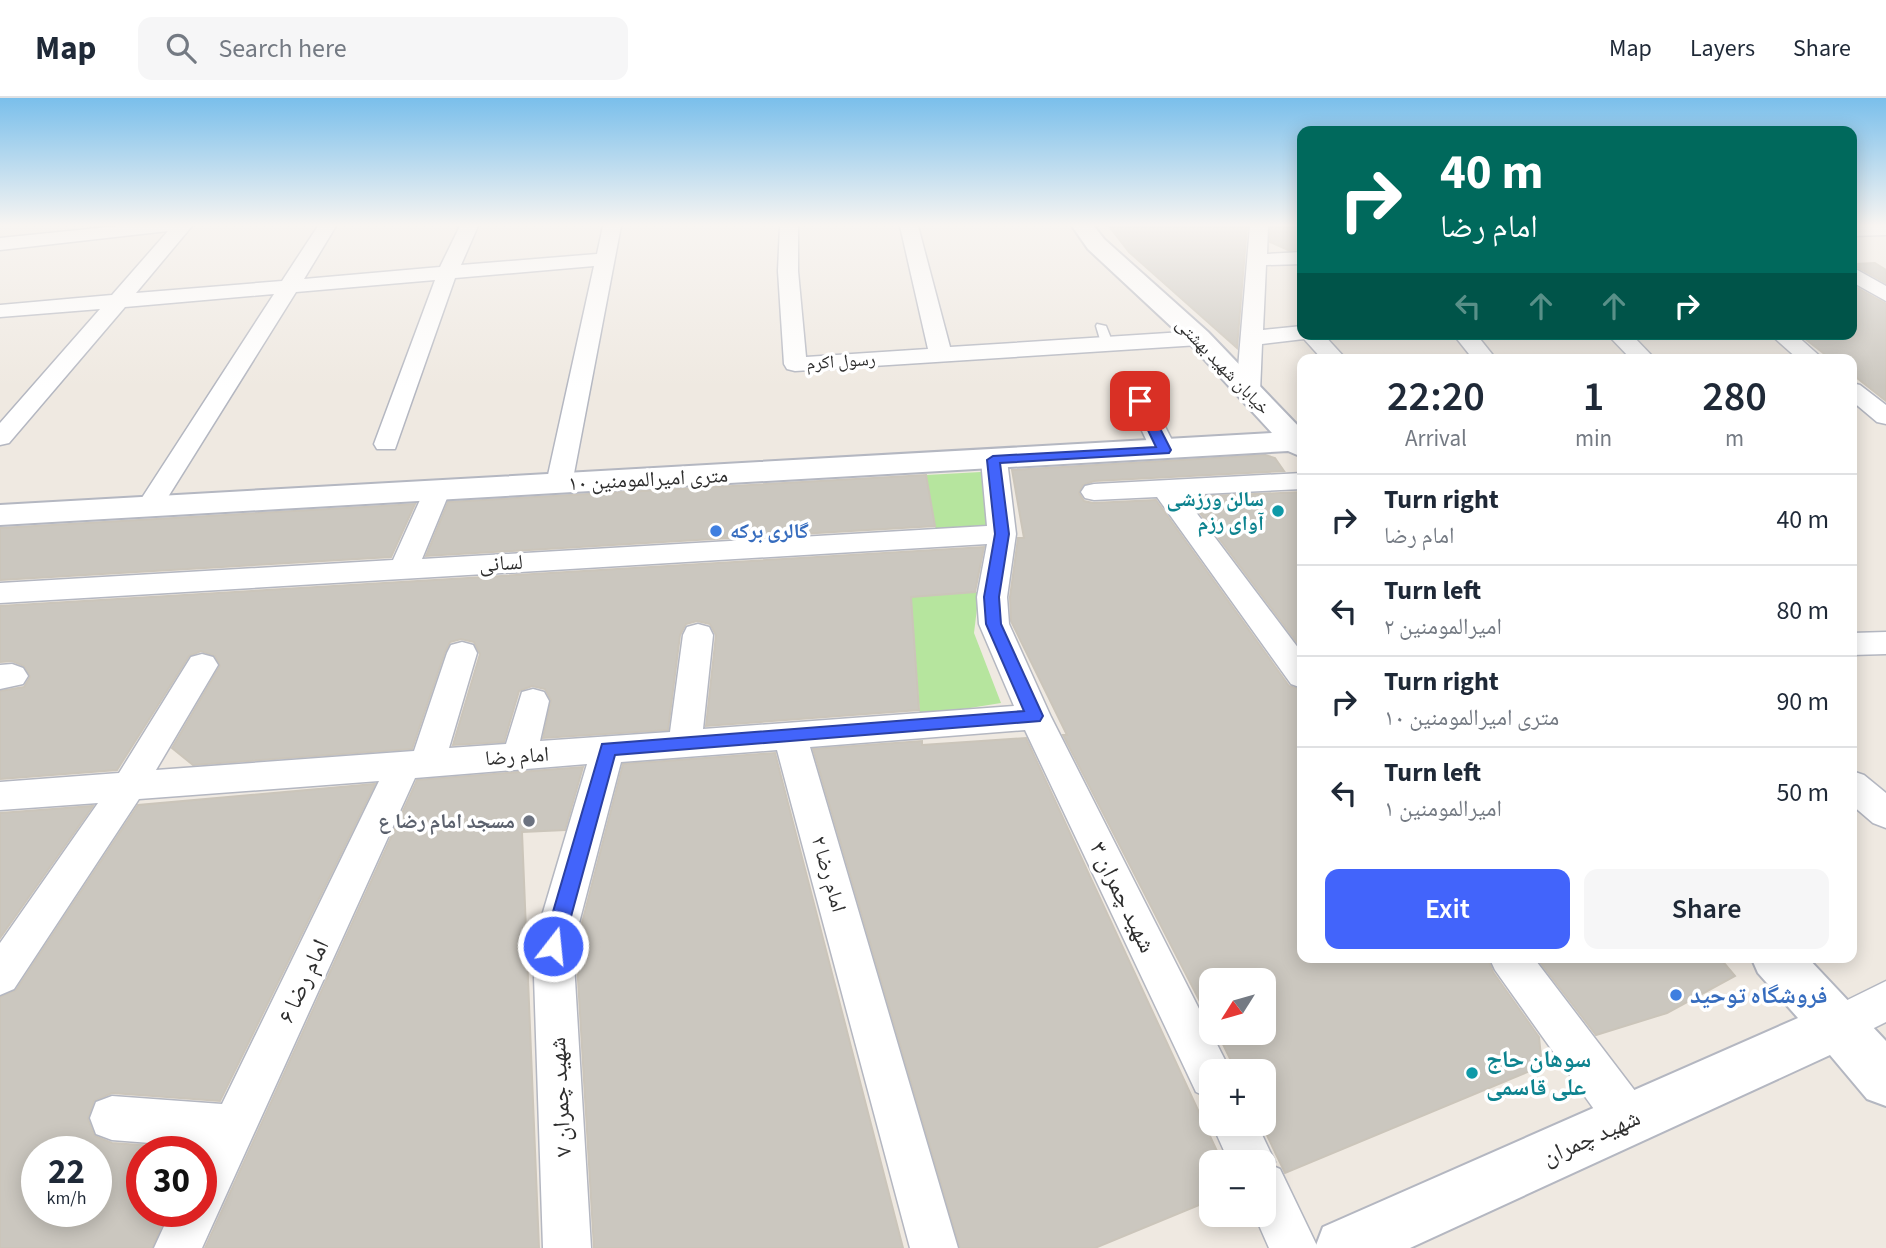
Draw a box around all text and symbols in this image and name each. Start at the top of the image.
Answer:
search box [138,17,628,80]
text: Map [35,25,96,72]
icon: search [162,29,200,67]
text: Search here [218,30,347,67]
text: Map [1609,31,1652,66]
text: Layers [1690,31,1755,66]
text: Share [1793,31,1851,66]
text: 40 m [1440,138,1544,208]
icon: right [1325,154,1416,245]
text: امام رضا [1440,204,1538,250]
icon: left [1449,287,1487,325]
icon: ahead [1522,287,1560,325]
icon: ahead [1595,287,1633,325]
icon: right [1668,287,1706,325]
street label: خیابان شهید بهشتی [1170,312,1275,420]
street label: رسول اکرم [806,347,877,376]
text: 22:20 [1387,367,1485,427]
text: 1 [1583,367,1604,427]
text: 280 [1702,367,1767,427]
pin [1110,371,1170,431]
icon: arrive [1121,382,1159,420]
text: Arrival [1405,422,1467,455]
text: min [1575,422,1612,455]
text: m [1725,422,1744,455]
street label: ۱۰ متری امیرالمومنین [567,460,729,498]
text: Turn right [1384,481,1499,518]
place label: سالن ورزشی آوای رزم [1166,484,1264,538]
icon: right [1325,501,1363,539]
text: 40 m [1776,501,1829,538]
marker: سالن ورزشی آوای رزم [1270,503,1286,519]
place label: گالری برکه [730,516,809,546]
text: امام رضا [1384,519,1454,552]
marker: گالری برکه [708,523,724,539]
street label: لسانی [478,547,524,579]
text: Turn left [1384,572,1481,609]
icon: left [1325,592,1363,630]
text: 80 m [1776,592,1829,629]
text: امیرالمومنین ۲ [1384,610,1502,643]
text: Turn right [1384,663,1499,700]
icon: right [1325,683,1363,721]
text: 90 m [1776,683,1829,720]
text: ۱۰ متری امیرالمومنین [1384,701,1559,734]
street label: امام رضا [484,739,550,773]
text: Turn left [1384,754,1481,791]
icon: left [1325,774,1363,812]
text: 50 m [1776,774,1829,811]
text: امیرالمومنین ۱ [1384,792,1502,825]
place label: مسجد امام رضا ع [378,806,515,836]
marker: مسجد امام رضا ع [521,813,537,829]
street label: امام رضا ۲ [804,832,854,916]
street label: شهید چمران ۳ [1081,836,1165,959]
button: Exit [1325,869,1570,949]
button: Share [1584,869,1829,949]
position arrow [516,909,590,983]
street label: امام رضا ۶ [269,933,338,1029]
north arrow [1199,968,1276,1045]
map controls [1199,968,1276,1227]
place label: فروشگاه توحید [1690,978,1827,1013]
marker: فروشگاه توحید [1668,987,1684,1003]
street label: شهید چمران ۷ [540,1036,581,1158]
place label: سوهان حاج علی قاسمی [1486,1042,1591,1105]
button: + [1199,1059,1276,1136]
marker: سوهان حاج علی قاسمی [1464,1065,1480,1081]
street label: شهید چمران [1536,1100,1646,1175]
speed limit sign: 30 [126,1136,217,1227]
text: 22 [48,1147,85,1197]
button: − [1199,1150,1276,1227]
text: km/h [47,1186,86,1211]

